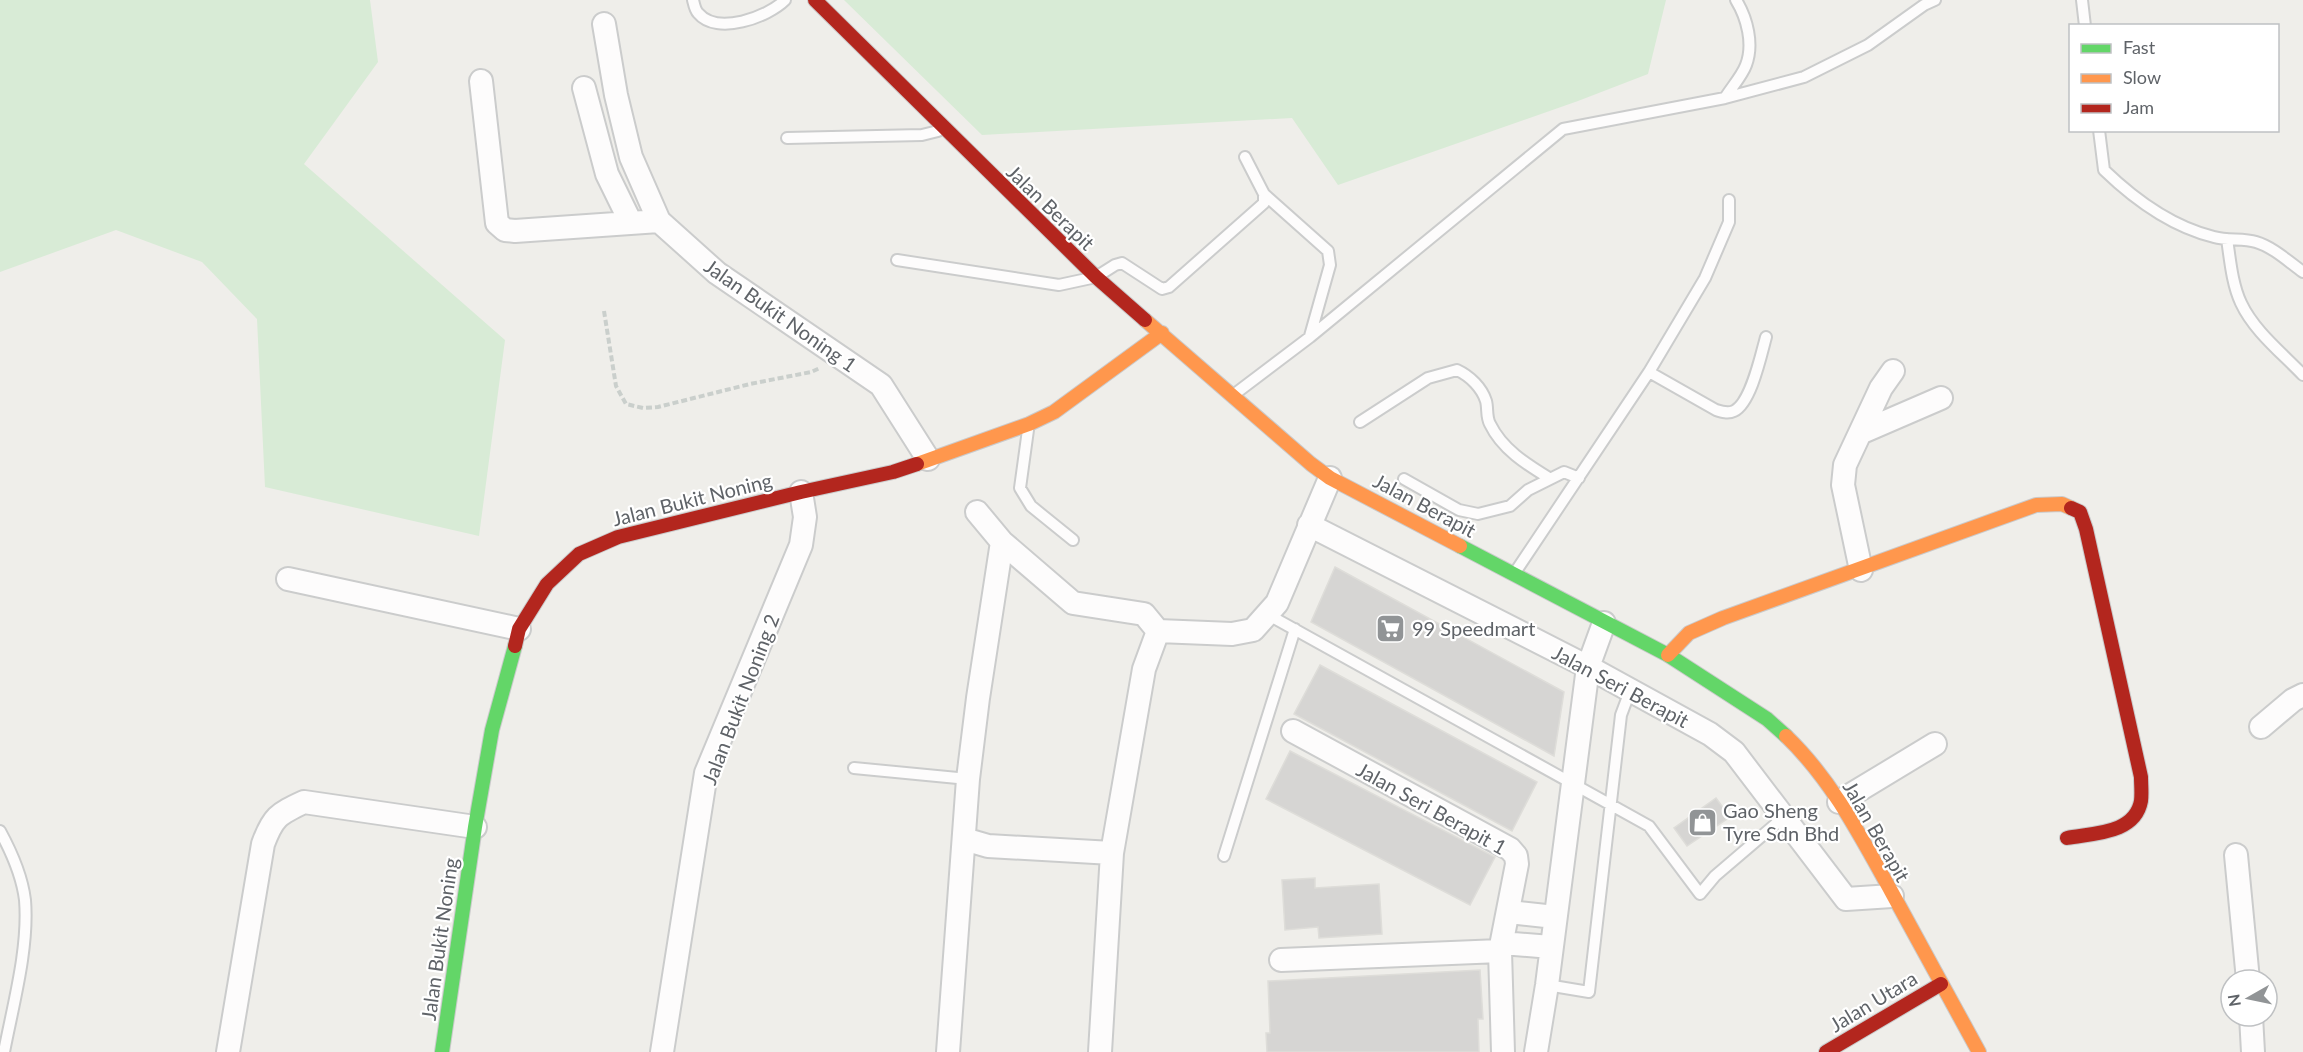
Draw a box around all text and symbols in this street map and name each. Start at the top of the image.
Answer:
legend [2069,24,2279,132]
text: Fast [2123,36,2156,58]
text: Slow [2123,66,2161,88]
text: Jam [2123,96,2154,118]
street label: Jalan Berapit [1002,159,1100,255]
street label: Jalan Bukit Noning 1 [700,253,862,377]
street label: Jalan Bukit Noning [610,468,774,530]
street label: Jalan Berapit [1370,468,1480,542]
street label: Jalan Bukit Noning 2 [696,610,784,788]
supermarket icon: 99 Speedmart [1375,612,1407,644]
place label: 99 Speedmart [1412,616,1535,640]
street label: Jalan Seri Berapit [1549,640,1693,732]
street label: Jalan Seri Berapit 1 [1353,757,1511,859]
street label: Jalan Berapit [1838,776,1916,886]
place label: Gao Sheng Tyre Sdn Bhd [1723,798,1839,845]
shop icon: Gao Sheng Tyre Sdn Bhd [1686,806,1718,838]
street label: Jalan Bukit Noning [416,856,462,1022]
street label: Jalan Utara [1825,966,1921,1036]
north arrow [2219,968,2279,1028]
text: N [2223,993,2244,1008]

